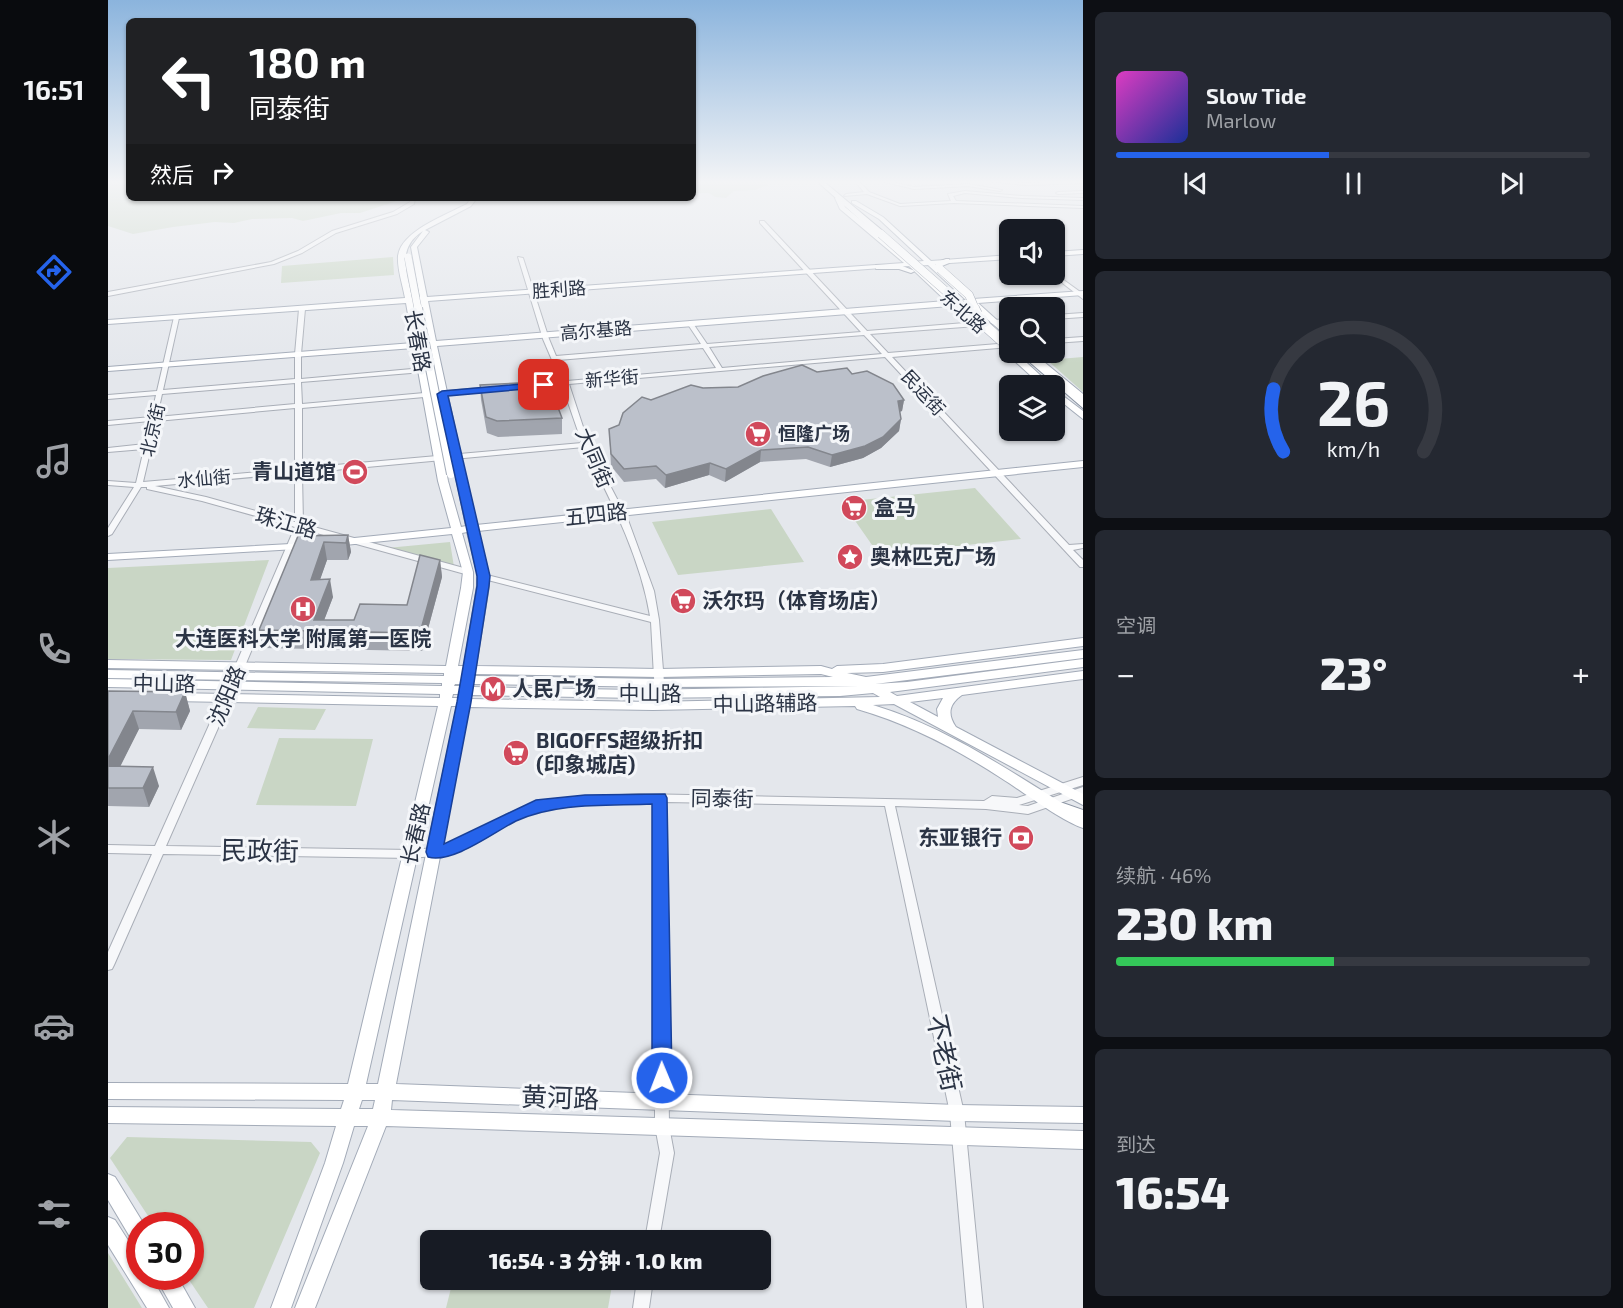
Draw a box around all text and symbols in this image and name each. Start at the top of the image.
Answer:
text: 180 m [249,36,366,86]
icon: left [150,42,228,120]
text: 16:51 [23,73,85,105]
text: Slow Tide [1206,82,1306,108]
text: 同泰街 [249,91,330,123]
text: Marlow [1206,108,1276,132]
icon: right [206,156,239,189]
text: 然后 [150,161,194,187]
icon: previous [1179,167,1212,200]
icon: pause [1337,167,1370,200]
icon: next [1495,167,1528,200]
map controls [999,219,1065,441]
button: sound [999,219,1065,285]
icon: directions [33,251,75,293]
street label: 胜利路 [531,276,587,302]
street label: 东北路 [936,285,991,337]
button: search [999,297,1065,363]
street label: 长春路 [401,308,436,374]
street label: 高尔基路 [559,316,633,344]
pin [518,359,569,410]
text: 26 [1316,364,1390,439]
street label: 新华街 [584,365,640,391]
street label: 民运街 [897,365,950,420]
icon: arrive [527,368,560,401]
button: layers [999,375,1065,441]
street label: 北京街 [135,401,169,459]
supermarket icon: 恒隆广场 [743,419,773,449]
place label: 恒隆广场 [778,422,850,444]
street label: 大同街 [572,424,619,491]
text: km/h [1326,436,1380,461]
icon: music [33,440,75,482]
sports icon: 青山道馆 [340,457,370,487]
place label: 青山道馆 [252,458,336,483]
street label: 水仙街 [176,465,232,491]
supermarket icon: 盒马 [839,493,869,523]
place label: 盒马 [874,494,916,519]
street label: 五四路 [563,498,628,529]
street label: 珠江路 [253,501,320,542]
place icon: 奥林匹克广场 [835,542,865,572]
place label: 奥林匹克广场 [870,543,996,568]
supermarket icon: 沃尔玛（体育场店） [668,586,698,616]
place label: 沃尔玛（体育场店） [702,587,891,612]
hospital icon: 大连医科大学 附属第一医院 [288,594,318,624]
text: 空调 [1116,613,1156,637]
place label: 大连医科大学 附属第一医院 [175,625,431,650]
icon: phone [33,628,75,670]
text: 23° [1320,645,1387,699]
text: − [1116,653,1135,693]
text: + [1572,653,1590,693]
street label: 沈阳路 [202,662,249,729]
street label: 中山路 [132,669,196,696]
metro station icon: 人民广场 [478,674,508,704]
place label: 人民广场 [512,675,596,700]
street label: 中山路 [619,680,682,705]
street label: 中山路辅路 [712,689,818,716]
place label: BIGOFFS超级折扣 (印象城店) [536,727,703,776]
supermarket icon: BIGOFFS超级折扣 (印象城店) [501,738,531,768]
street label: 同泰街 [690,784,754,811]
street label: 长春路 [395,800,434,867]
icon: climate [33,816,75,858]
bank icon: 东亚银行 [1006,823,1036,853]
place label: 东亚银行 [918,824,1002,849]
street label: 民政街 [221,833,299,866]
text: 续航 · 46% [1116,863,1211,887]
text: 230 km [1116,895,1273,949]
icon: car [33,1005,75,1047]
street label: 不老街 [922,1011,969,1094]
position arrow [630,1046,694,1110]
street label: 黄河路 [521,1080,600,1113]
text: 到达 [1116,1132,1156,1156]
text: 16:54 [1116,1164,1230,1218]
icon: filters [33,1193,75,1235]
speed limit sign: 30 [126,1212,204,1290]
text: 16:54 · 3 分钟 · 1.0 km [489,1247,702,1273]

